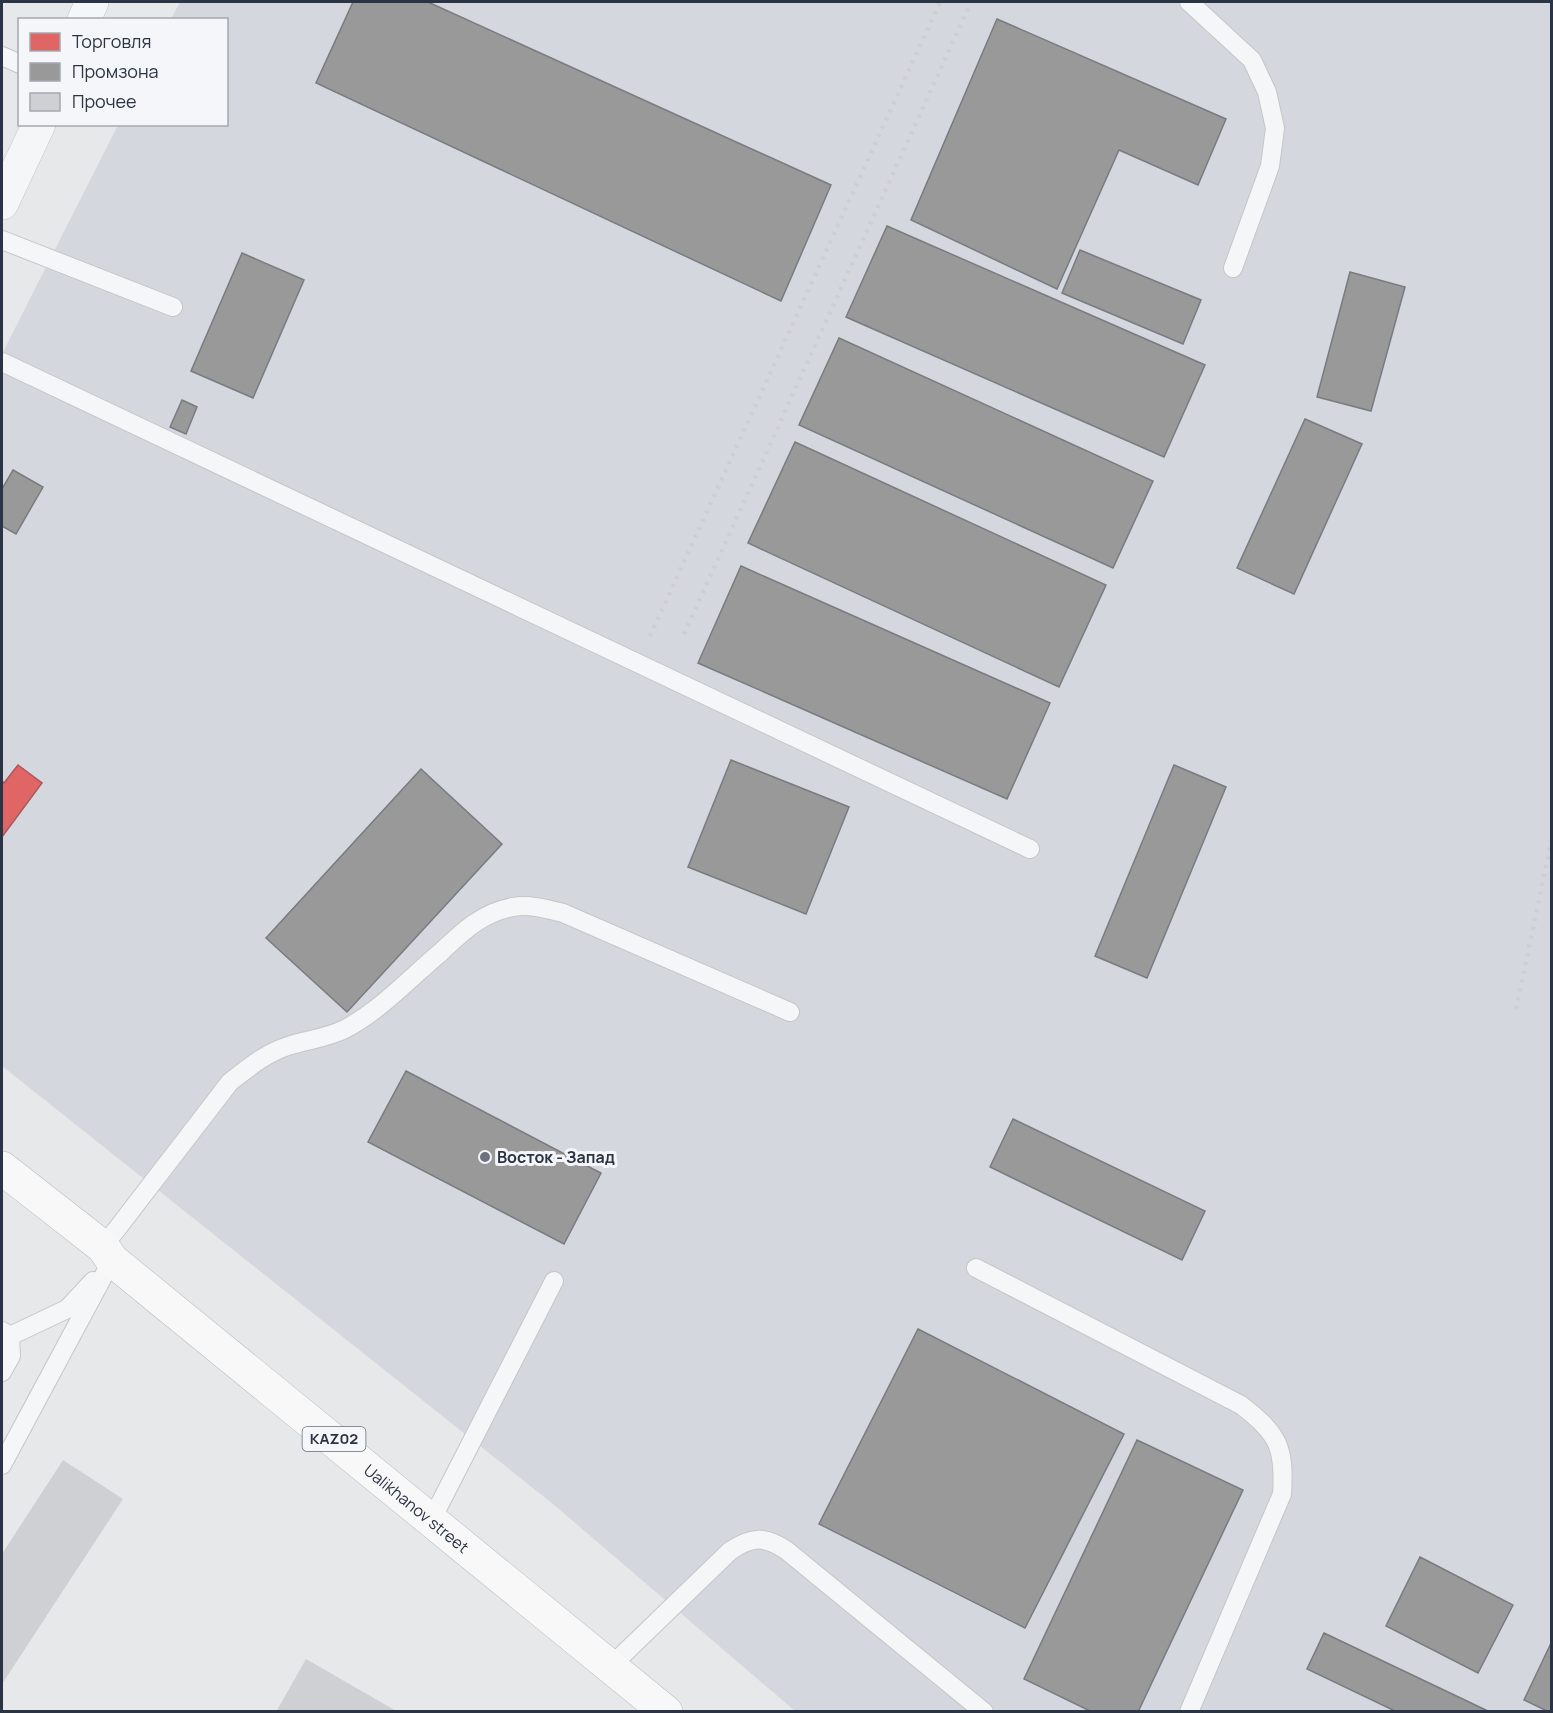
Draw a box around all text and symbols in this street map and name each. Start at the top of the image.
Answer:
legend [18,18,228,126]
text: Торговля [72,29,151,53]
text: Промзона [72,59,159,83]
text: Прочее [72,89,137,113]
place label: Восток - Запад [497,1146,615,1168]
marker: Восток - Запад [478,1150,492,1164]
road number: KАZ02 [302,1427,366,1451]
street label: Ualikhanov street [359,1459,474,1558]

